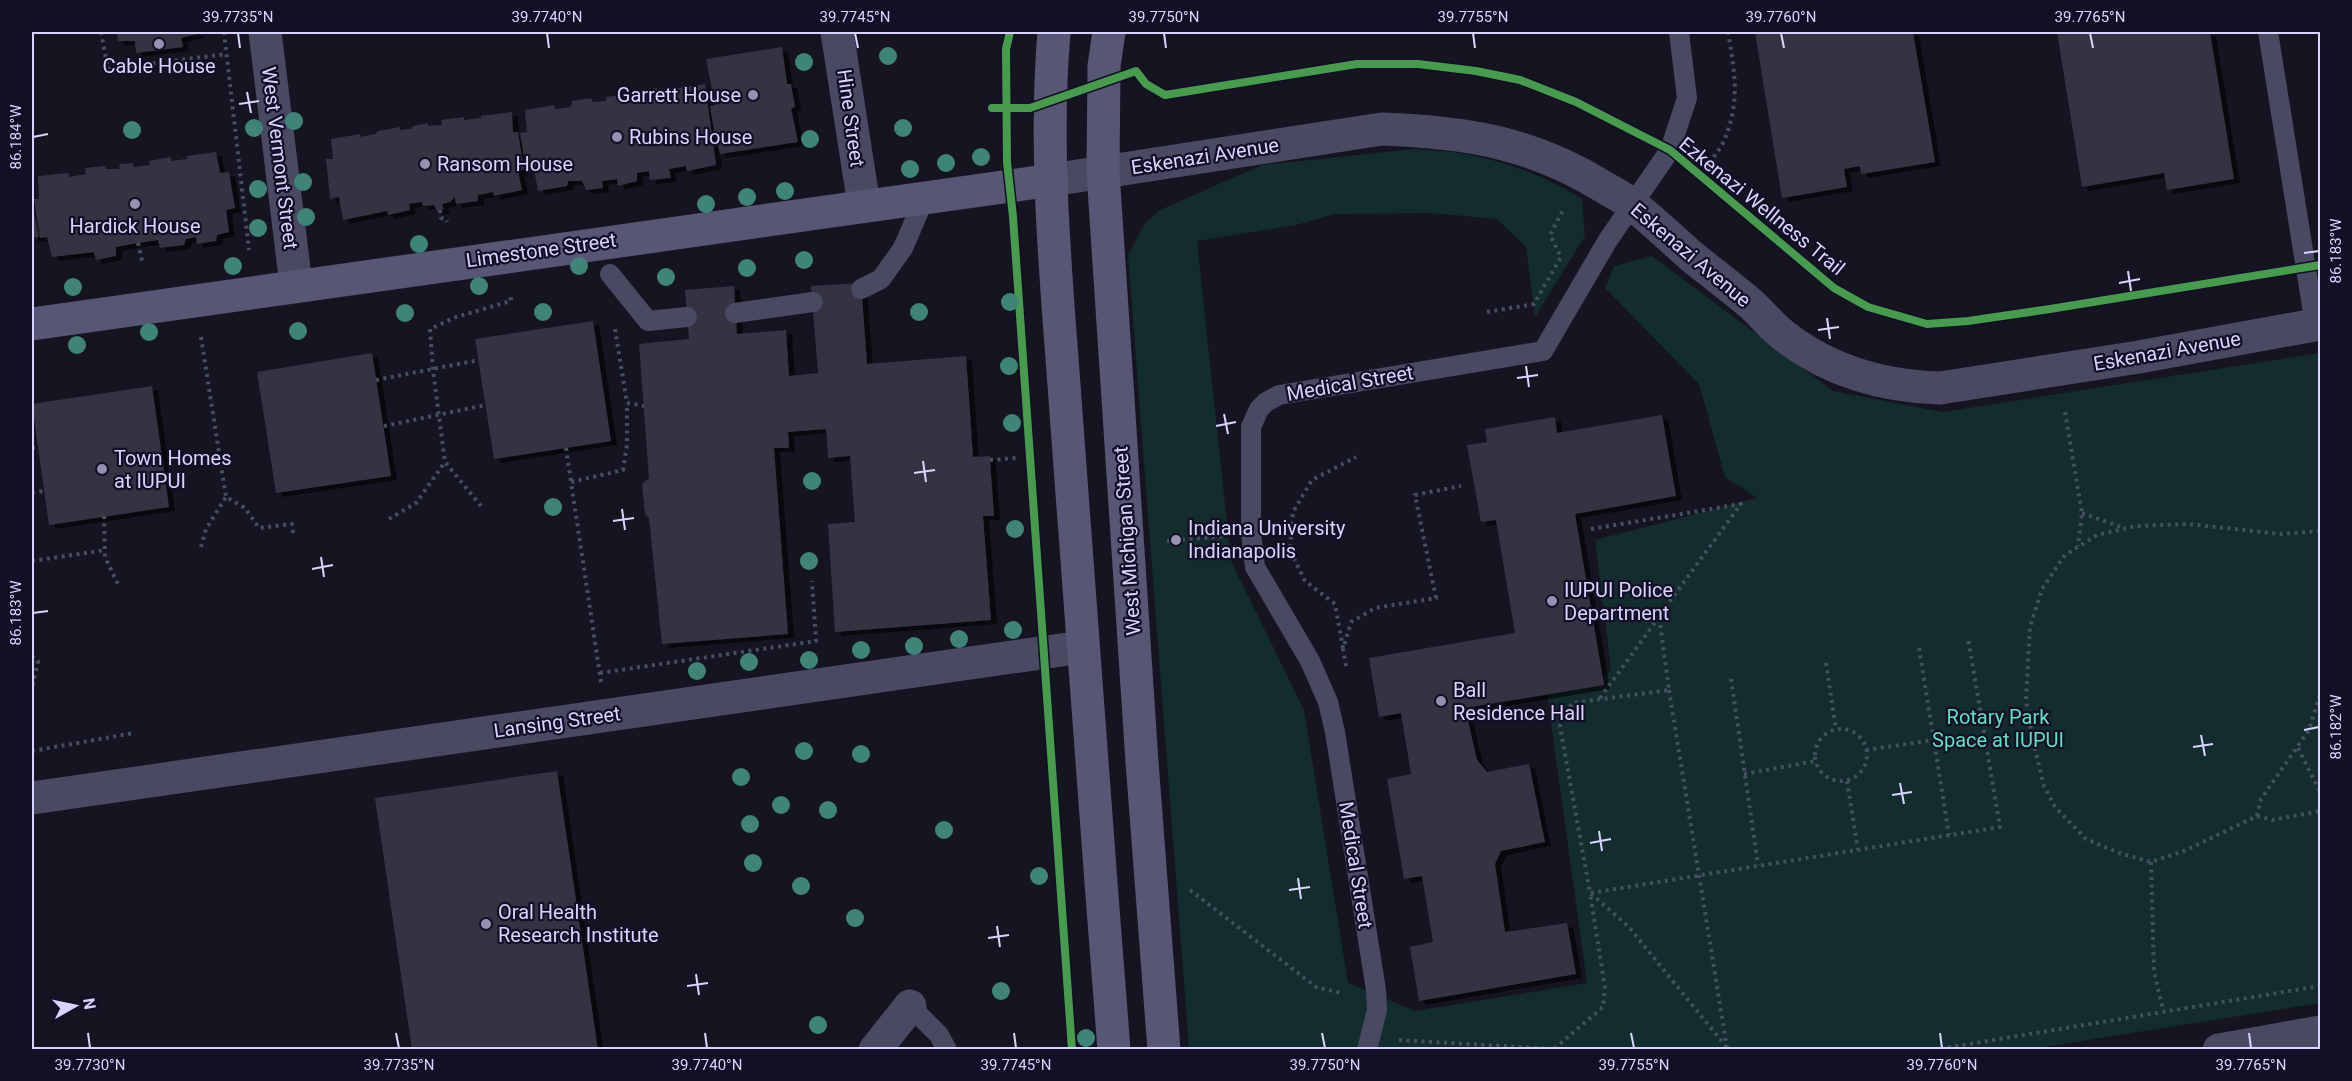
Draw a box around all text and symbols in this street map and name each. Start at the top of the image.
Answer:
text: 39.7735°N [203,8,273,26]
text: 39.7740°N [512,8,582,26]
text: 39.7745°N [820,8,890,26]
text: 39.7750°N [1129,8,1199,26]
text: 39.7755°N [1438,8,1508,26]
text: 39.7760°N [1746,8,1816,26]
text: 39.7765°N [2055,8,2125,26]
marker: Cable House [152,37,166,51]
place label: Cable House [102,54,216,78]
street label: West Vermont Street [257,65,303,251]
street label: Hine Street [832,68,870,168]
place label: Garrett House [617,83,741,107]
marker: Garrett House [746,88,760,102]
text: 86.184°W [7,104,25,170]
place label: Rubins House [629,125,752,149]
marker: Rubins House [610,130,624,144]
street label: Eskenazi Avenue [1129,132,1281,180]
street label: Ezkenazi Wellness Trail [1674,132,1850,280]
place label: Ransom House [437,152,573,176]
marker: Ransom House [418,157,432,171]
marker: Hardick House [128,197,142,211]
street label: Eskenazi Avenue [1626,198,1756,312]
place label: Hardick House [69,214,201,238]
text: 86.183°W [2327,218,2345,284]
street label: Limestone Street [464,228,618,272]
street label: Eskenazi Avenue [2091,326,2243,376]
street label: Medical Street [1285,360,1415,406]
place label: Town Homes at IUPUI [114,446,232,493]
street label: West Michigan Street [1108,446,1146,636]
marker: Town Homes at IUPUI [95,462,109,476]
place label: Indiana University Indianapolis [1188,516,1346,563]
marker: Indiana University Indianapolis [1169,533,1183,547]
place label: IUPUI Police Department [1564,578,1673,625]
text: 86.183°W [7,580,25,646]
marker: IUPUI Police Department [1545,594,1559,608]
place label: Ball Residence Hall [1453,678,1585,725]
marker: Ball Residence Hall [1434,694,1448,708]
text: 86.182°W [2327,694,2345,760]
street label: Lansing Street [492,701,622,743]
park label: Rotary Park Space at IUPUI [1932,705,2064,752]
street label: Medical Street [1334,800,1378,930]
place label: Oral Health Research Institute [498,900,659,947]
marker: Oral Health Research Institute [479,917,493,931]
north arrow [45,976,105,1036]
text: N [79,997,100,1011]
text: 39.7730°N [55,1056,125,1074]
text: 39.7735°N [364,1056,434,1074]
text: 39.7740°N [672,1056,742,1074]
text: 39.7745°N [981,1056,1051,1074]
text: 39.7750°N [1290,1056,1360,1074]
text: 39.7755°N [1599,1056,1669,1074]
text: 39.7760°N [1907,1056,1977,1074]
text: 39.7765°N [2216,1056,2286,1074]

